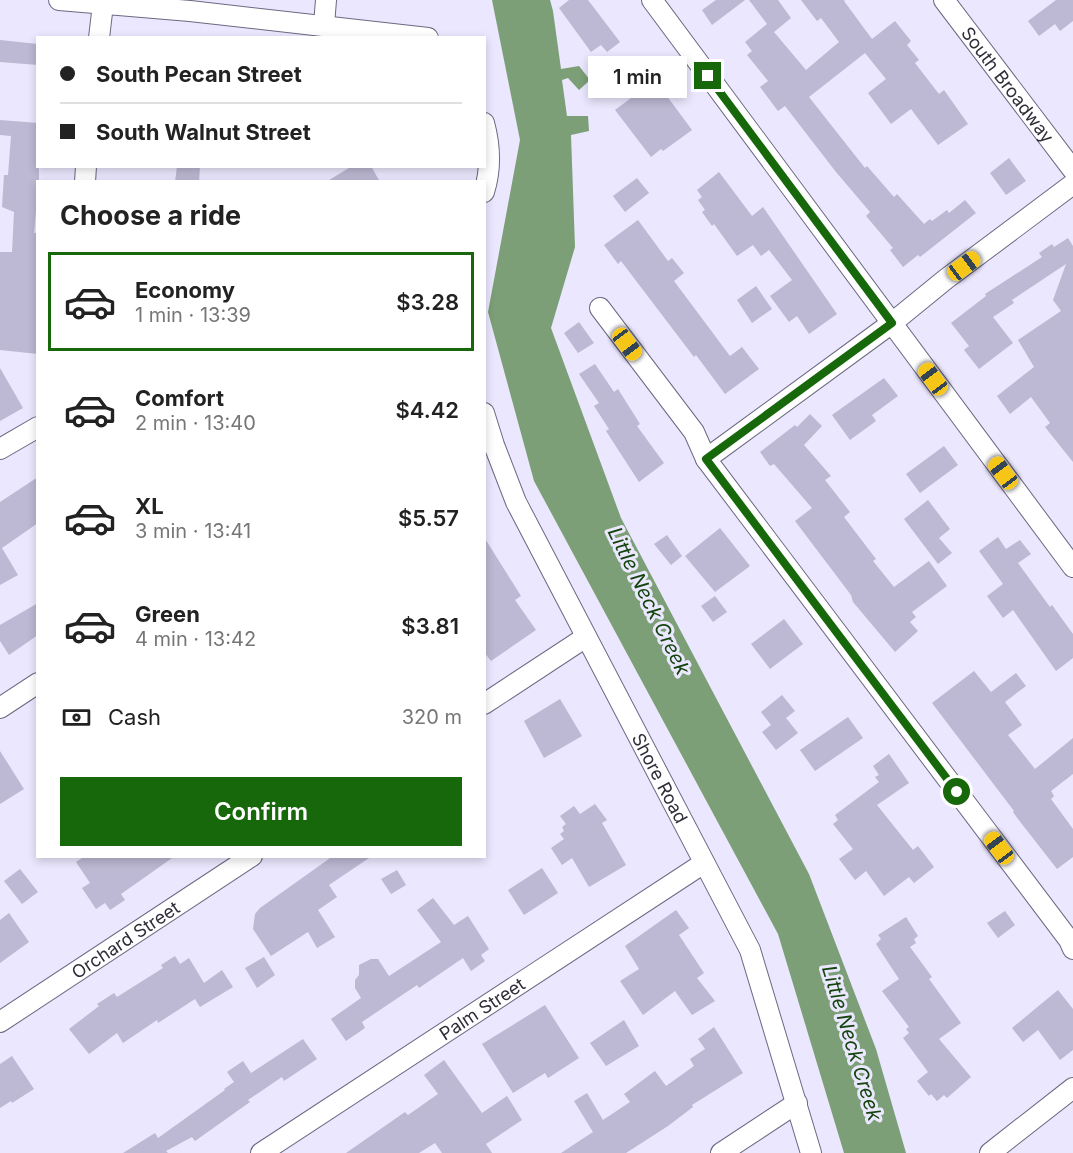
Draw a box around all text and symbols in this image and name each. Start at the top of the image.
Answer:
street label: South Broadway [957,22,1059,146]
callout: 1 min [588,55,687,97]
text: South Pecan Street [96,61,302,87]
route end [694,62,721,89]
text: 1 min [613,65,662,89]
text: South Walnut Street [96,119,311,145]
text: Choose a ride [60,199,241,232]
car [944,248,984,284]
icon: car [63,275,117,329]
text: Economy [135,277,235,303]
text: $3.28 [396,289,459,315]
text: 1 min · 13:39 [135,303,251,327]
car [609,324,645,364]
car [915,359,951,399]
icon: car [63,383,117,437]
text: Comfort [135,385,224,411]
text: $4.42 [395,397,459,423]
text: 2 min · 13:40 [135,411,256,435]
car [985,453,1021,493]
icon: car [63,491,117,545]
text: XL [135,493,164,519]
text: $5.57 [398,505,459,531]
text: 3 min · 13:41 [135,519,251,543]
water label: Little Neck Creek [603,523,696,680]
icon: car [63,599,117,653]
text: Green [135,601,200,627]
text: $3.81 [401,613,459,639]
text: 4 min · 13:42 [135,627,256,651]
icon: cash [60,701,93,734]
text: Cash [108,704,161,730]
text: 320 m [402,705,462,729]
street label: Shore Road [628,729,692,827]
button: Confirm [60,777,462,846]
route start [943,778,970,805]
car [981,828,1017,868]
street label: Orchard Street [67,896,183,983]
water label: Little Neck Creek [817,962,887,1125]
street label: Palm Street [435,973,529,1044]

